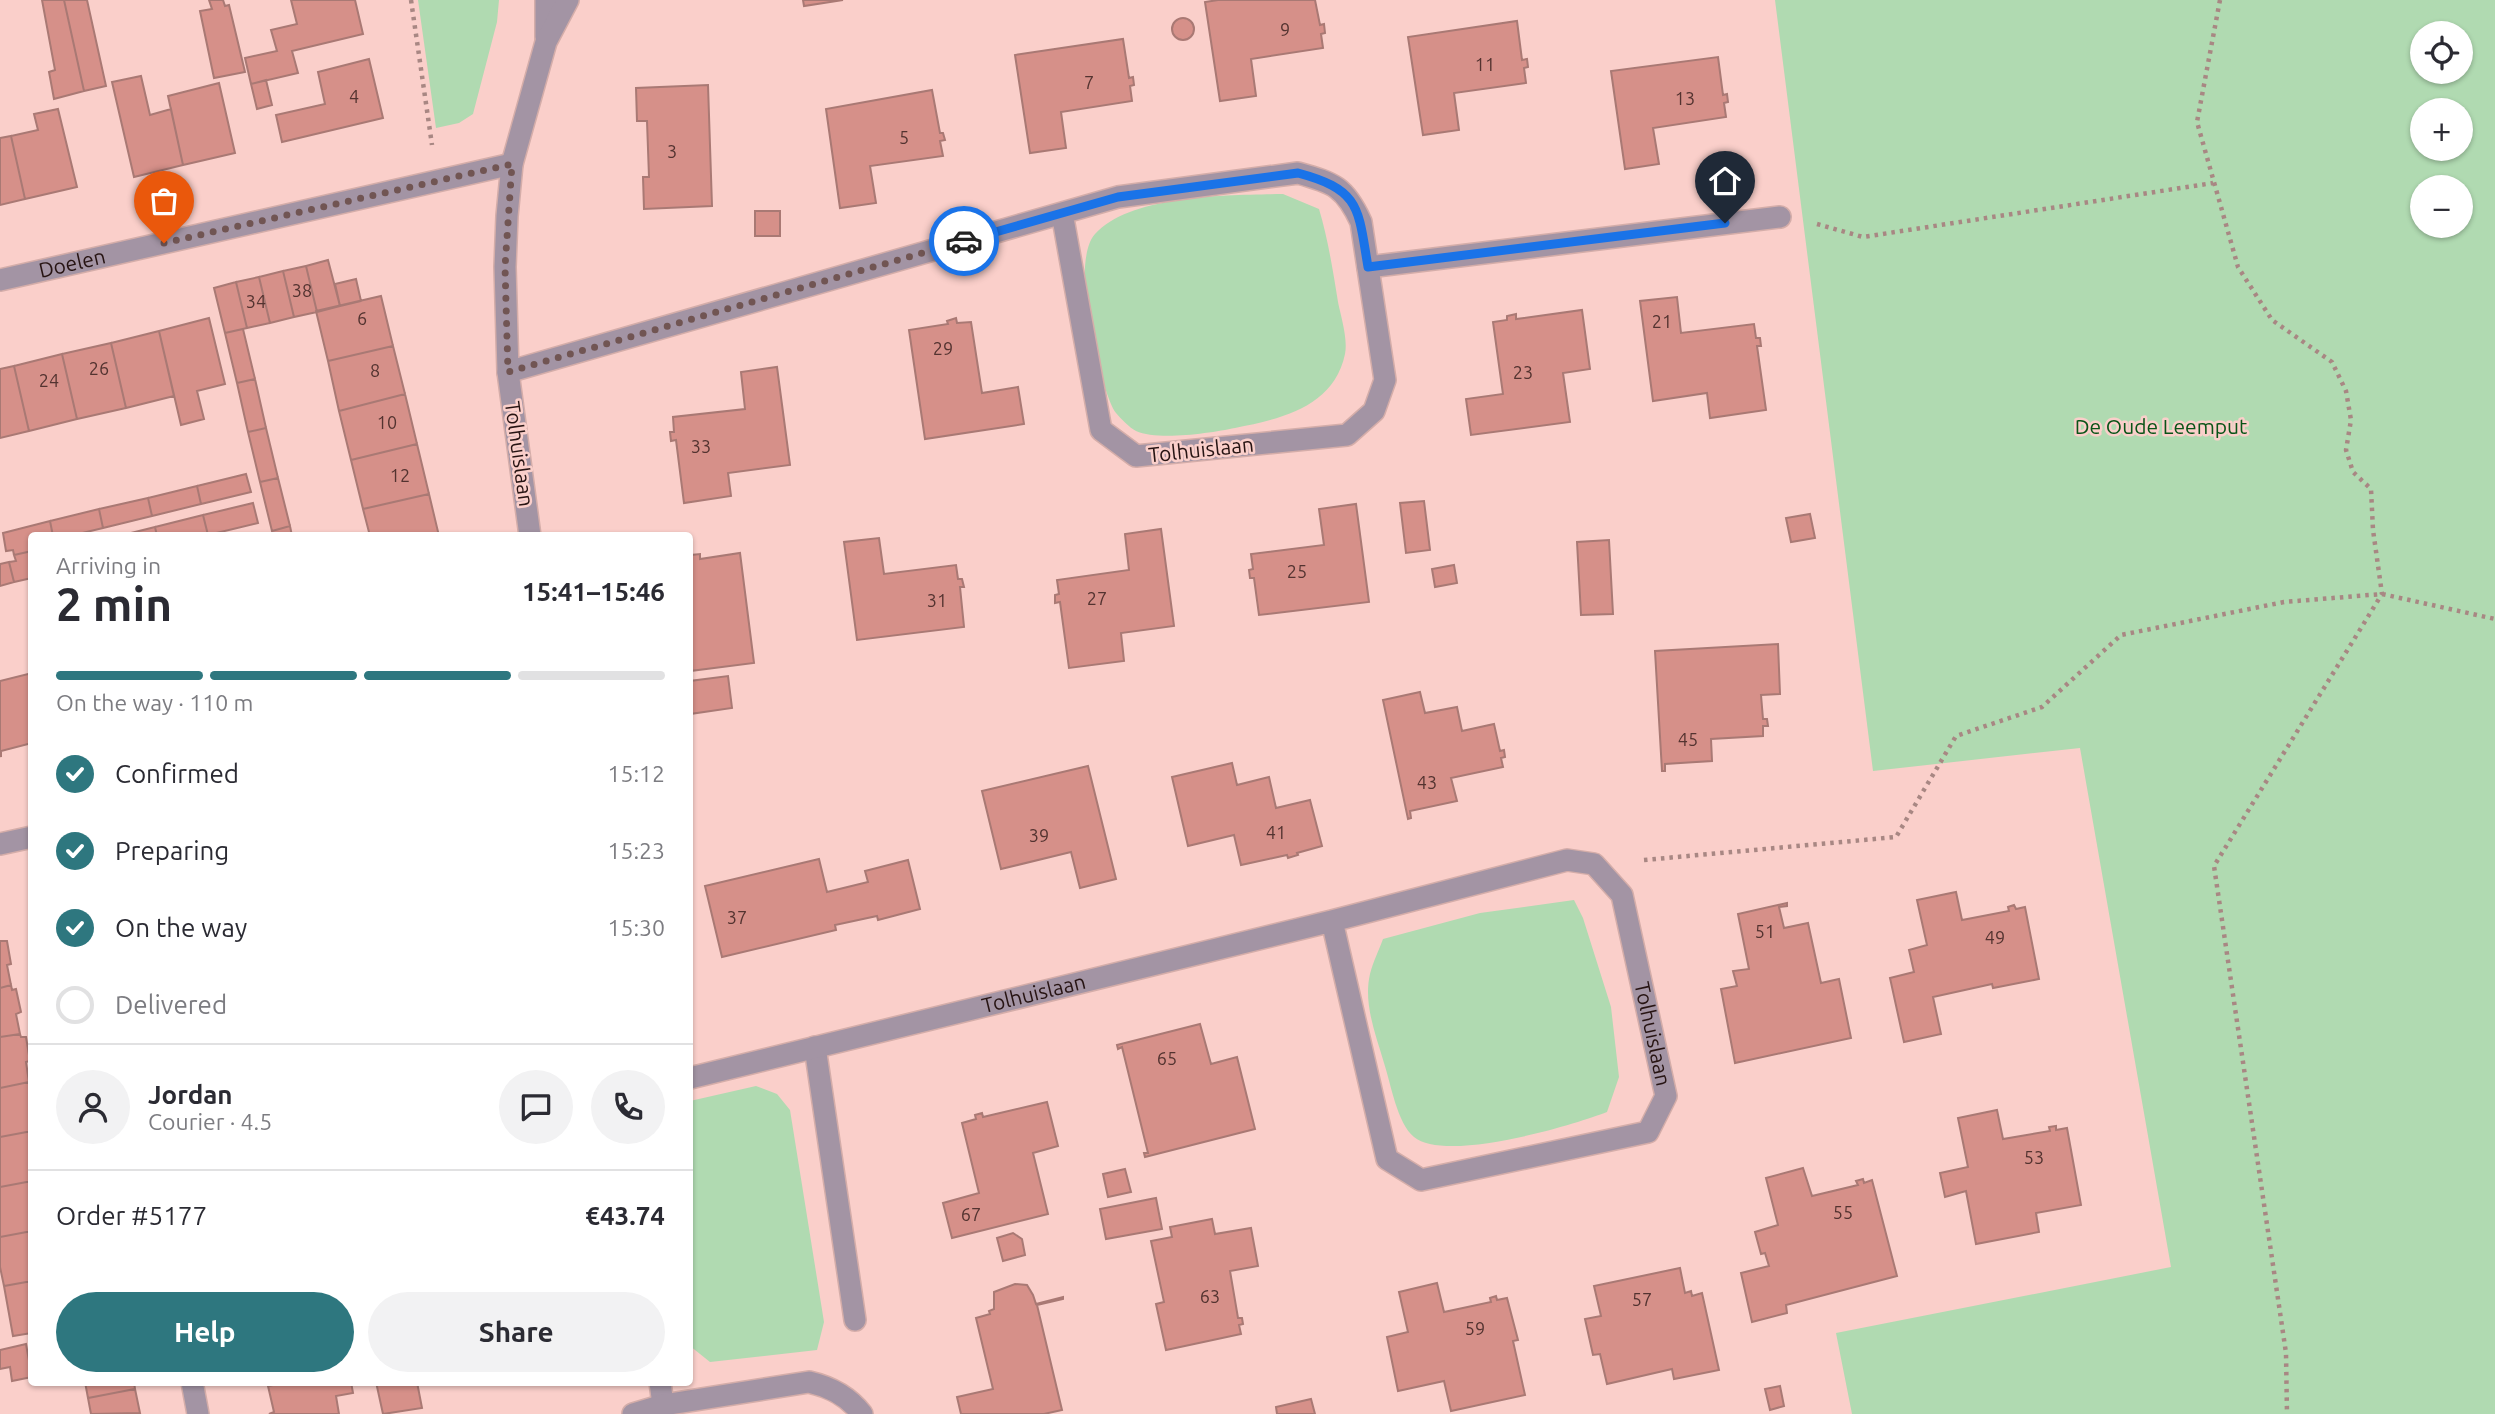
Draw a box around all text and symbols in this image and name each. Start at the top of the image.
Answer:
house number: 9 [1280,19,1290,39]
map controls [2410,21,2473,238]
button: locate [2410,21,2473,84]
house number: 11 [1475,54,1495,74]
house number: 7 [1084,72,1094,92]
house number: 4 [349,86,359,106]
house number: 13 [1675,88,1695,108]
button: + [2410,98,2473,161]
house number: 5 [899,127,909,147]
house number: 3 [667,141,677,161]
pin [1695,151,1755,223]
icon: home [1706,162,1744,200]
pin [134,171,194,243]
button: − [2410,175,2473,238]
icon: bag [145,182,183,220]
courier [929,206,999,276]
icon: car [945,222,983,260]
street label: Doelen [36,243,108,282]
house number: 38 [292,280,312,300]
house number: 34 [246,291,266,311]
house number: 6 [357,308,367,328]
house number: 21 [1652,311,1672,331]
house number: 29 [933,338,953,358]
house number: 26 [89,358,109,378]
house number: 8 [370,360,380,380]
house number: 23 [1513,362,1533,382]
house number: 24 [39,370,59,390]
street label: Tolhuislaan [501,400,539,508]
house number: 10 [377,412,397,432]
park label: De Oude Leemput [2075,414,2247,438]
street label: Tolhuislaan [1147,432,1255,466]
house number: 33 [691,436,711,456]
house number: 12 [390,465,410,485]
text: Arriving in [56,553,161,578]
house number: 25 [1287,561,1307,581]
text: 15:41–15:46 [522,577,665,606]
text: 2 min [56,578,172,630]
house number: 27 [1087,588,1107,608]
house number: 31 [927,590,947,610]
text: On the way · 110 m [56,690,253,715]
house number: 45 [1678,729,1698,749]
icon: check [56,755,94,793]
text: Confirmed [115,759,239,788]
text: 15:12 [607,761,665,786]
house number: 43 [1417,772,1437,792]
house number: 41 [1266,822,1286,842]
house number: 39 [1029,825,1049,845]
icon: check [56,832,94,870]
text: Preparing [115,836,229,865]
text: 15:23 [607,838,665,863]
house number: 37 [727,907,747,927]
icon: check [56,909,94,947]
text: On the way [115,913,247,942]
text: 15:30 [607,915,665,940]
house number: 51 [1755,921,1775,941]
house number: 49 [1985,927,2005,947]
street label: Tolhuislaan [979,969,1088,1017]
street label: Tolhuislaan [1630,979,1676,1088]
text: Delivered [115,990,227,1019]
house number: 65 [1157,1048,1177,1068]
button: person [56,1070,130,1144]
button: chat [499,1070,573,1144]
button: phone [591,1070,665,1144]
text: Jordan [148,1080,233,1109]
text: Courier · 4.5 [148,1109,272,1134]
house number: 53 [2024,1147,2044,1167]
text: Order #5177 [56,1201,207,1230]
text: €43.74 [585,1201,665,1230]
house number: 55 [1833,1202,1853,1222]
house number: 67 [961,1204,981,1224]
house number: 63 [1200,1286,1220,1306]
house number: 57 [1632,1289,1652,1309]
button: Help [56,1292,354,1372]
button: Share [368,1292,665,1372]
house number: 59 [1465,1318,1485,1338]

